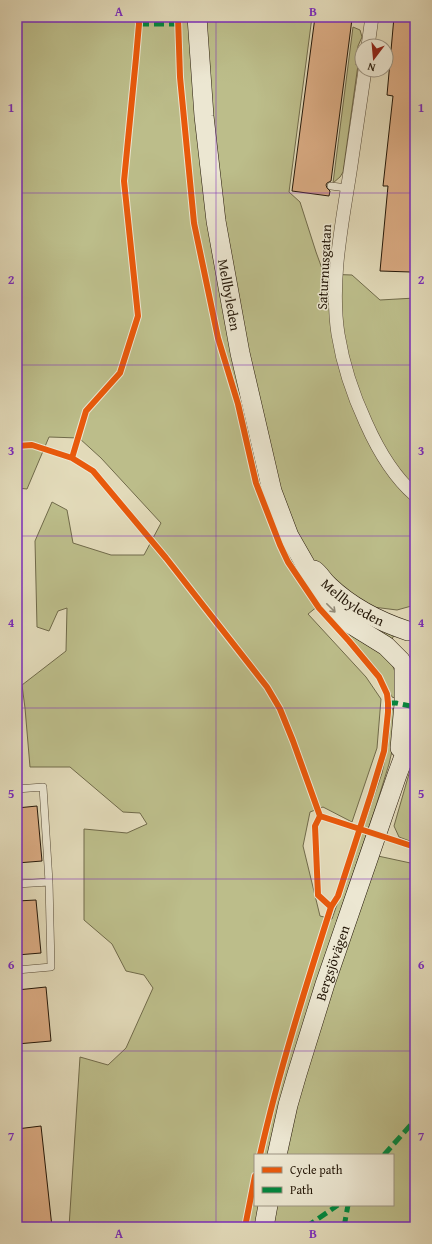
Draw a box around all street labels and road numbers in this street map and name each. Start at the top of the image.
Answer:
street label: Saturnusgatan [312,224,336,310]
street label: Mellbyleden [213,257,246,332]
street label: Mellbyleden [317,574,388,631]
street label: Bergsjövägen [310,922,355,1003]

